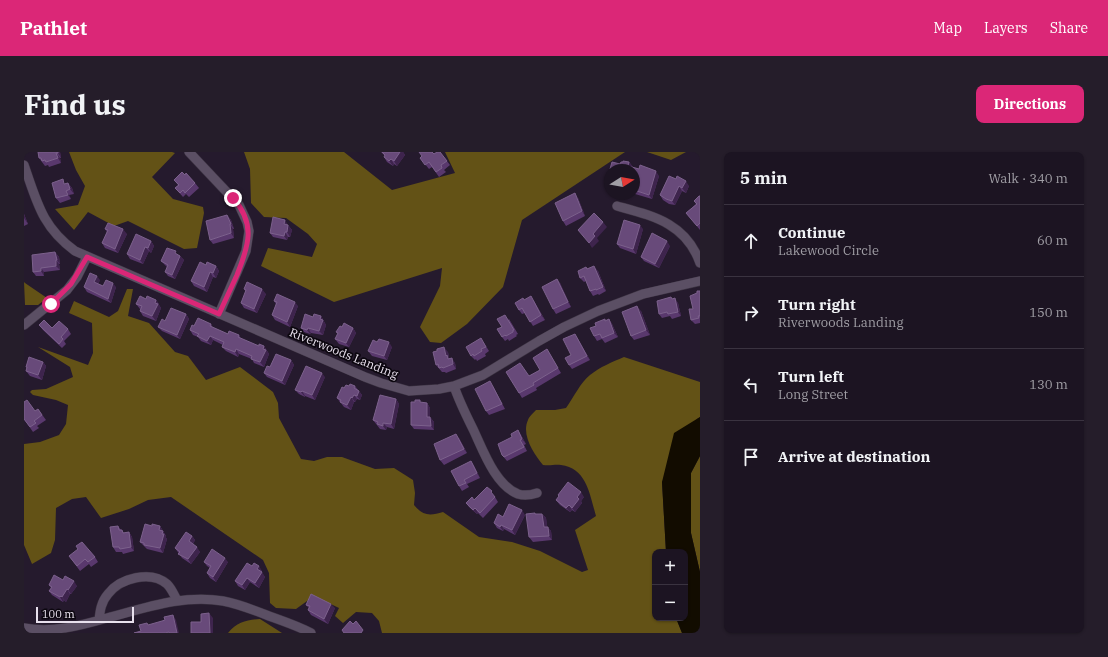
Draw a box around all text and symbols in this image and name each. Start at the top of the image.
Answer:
text: Pathlet [20,16,87,40]
text: Map [934,19,962,37]
text: Layers [984,19,1028,37]
text: Share [1050,19,1088,37]
button: Directions [976,85,1084,123]
text: Find us [24,86,126,123]
north arrow [604,164,640,200]
text: 5 min [740,167,788,189]
text: Walk · 340 m [989,170,1068,187]
route end [224,189,242,207]
text: Continue [778,223,845,242]
icon: ahead [740,230,762,252]
text: 60 m [1037,232,1068,249]
text: Lakewood Circle [778,242,879,259]
route start [42,295,60,313]
text: Turn right [778,295,856,314]
icon: right [740,302,762,324]
text: 150 m [1029,304,1068,321]
text: Riverwoods Landing [778,314,903,331]
street label: Riverwoods Landing [287,324,401,382]
text: Turn left [778,367,844,386]
icon: left [740,374,762,396]
text: 130 m [1029,376,1068,393]
text: Long Street [778,386,848,403]
icon: arrive [740,446,762,468]
text: Arrive at destination [778,447,930,466]
map controls [652,549,688,621]
button: + [652,549,688,585]
button: − [652,585,688,621]
scale bar [36,605,134,624]
text: 100 m [42,607,75,621]

